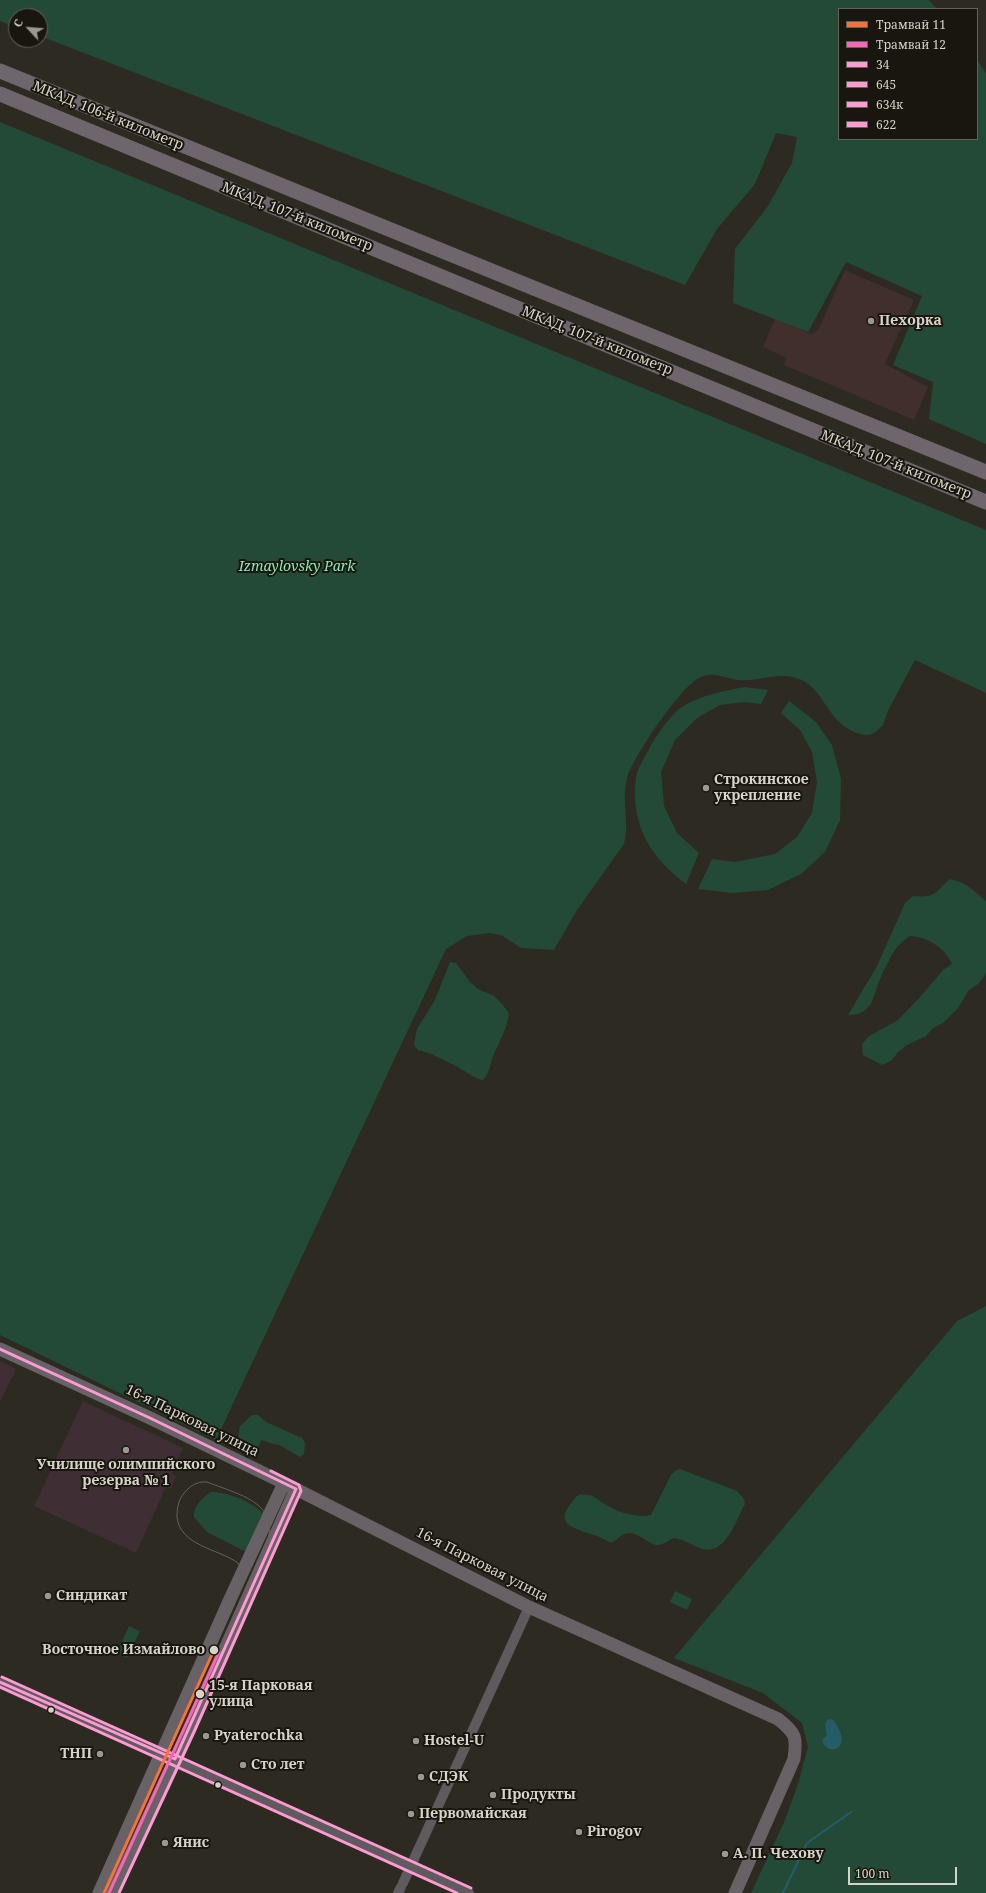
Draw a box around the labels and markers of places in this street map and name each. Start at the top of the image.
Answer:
place label: Пехорка [879,313,942,329]
marker: Пехорка [866,316,876,326]
place label: Строкинское укрепление [714,772,809,804]
marker: Строкинское укрепление [701,783,711,793]
marker: Училище олимпийского резерва № 1 [121,1445,131,1455]
place label: Училище олимпийского резерва № 1 [37,1457,215,1490]
place label: Синдикат [56,1588,127,1604]
marker: Синдикат [43,1591,53,1601]
place label: Восточное Измайлово [42,1642,205,1658]
marker: Восточное Измайлово [208,1644,220,1656]
place label: 15-я Парковая улица [209,1678,312,1710]
marker: 15-я Парковая улица [194,1688,206,1700]
unlabelled marker [46,1705,56,1715]
place label: Pyaterochka [214,1728,303,1744]
marker: Pyaterochka [201,1731,211,1741]
place label: Hostel-U [424,1733,484,1749]
marker: Hostel-U [411,1736,421,1746]
place label: ТНП [60,1746,92,1762]
marker: ТНП [95,1749,105,1759]
place label: Сто лет [251,1757,305,1773]
marker: Сто лет [238,1760,248,1770]
place label: СДЭК [429,1769,468,1785]
marker: СДЭК [416,1772,426,1782]
unlabelled marker [213,1780,223,1790]
place label: Продукты [501,1787,576,1803]
marker: Продукты [488,1790,498,1800]
place label: Первомайская [419,1806,527,1822]
marker: Первомайская [406,1809,416,1819]
place label: Pirogov [587,1824,642,1840]
marker: Pirogov [574,1827,584,1837]
place label: Янис [173,1835,209,1851]
marker: Янис [160,1838,170,1848]
place label: А. П. Чехову [733,1846,824,1862]
marker: А. П. Чехову [720,1849,730,1859]

